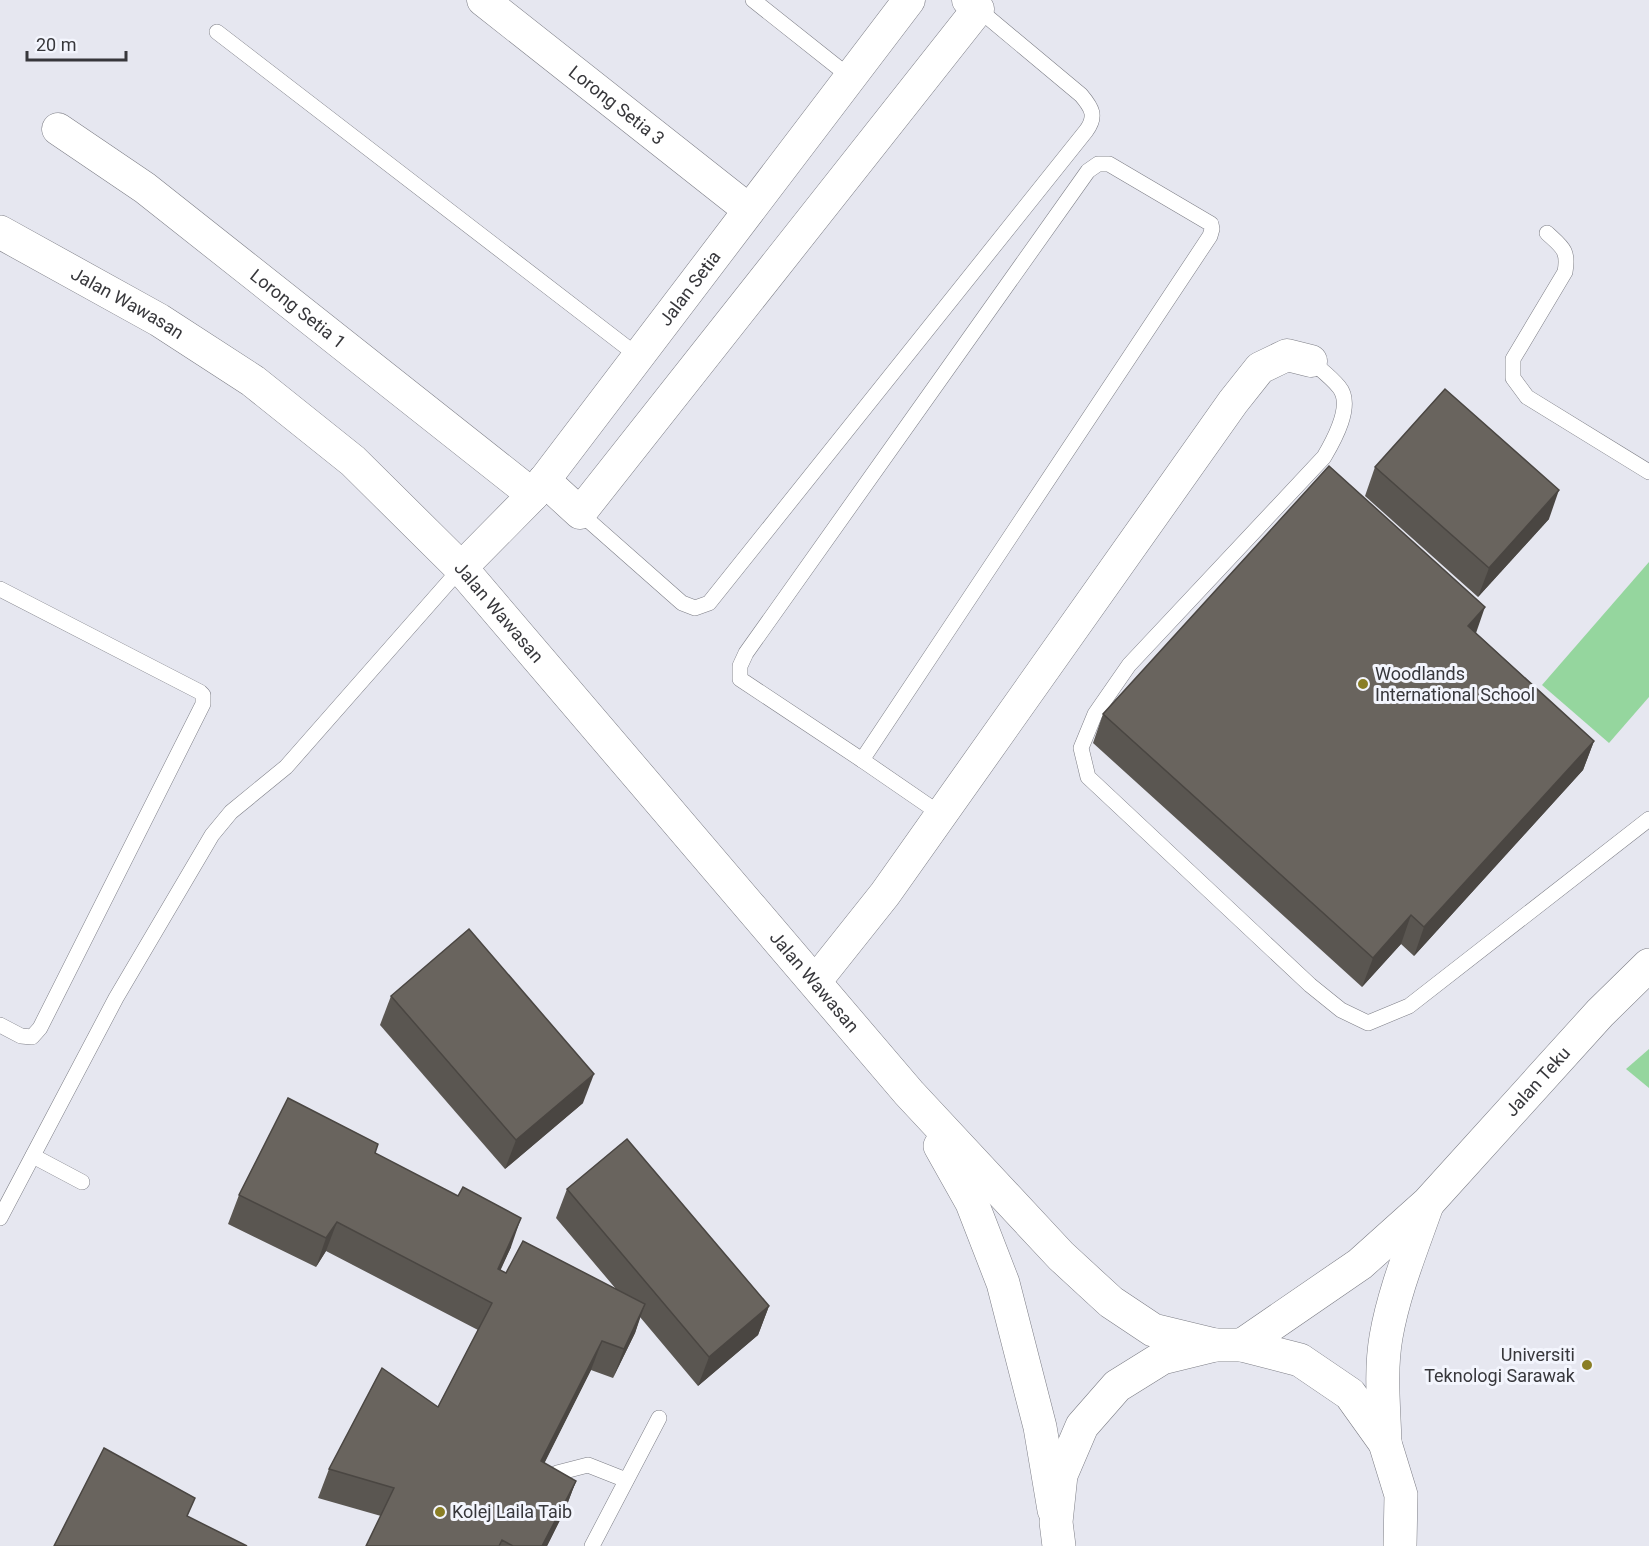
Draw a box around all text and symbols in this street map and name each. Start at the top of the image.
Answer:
scale bar [27,24,126,62]
text: 20 m [36,34,76,55]
street label: Lorong Setia 3 [565,61,669,149]
street label: Jalan Setia [654,246,725,330]
street label: Jalan Wawasan [68,263,188,343]
street label: Lorong Setia 1 [246,264,350,353]
street label: Jalan Wawasan [450,557,548,667]
place label: Woodlands International School [1375,663,1535,705]
marker: Woodlands International School [1356,677,1370,691]
street label: Jalan Wawasan [766,927,864,1036]
street label: Jalan Teku [1501,1042,1574,1121]
place label: Universiti Teknologi Sarawak [1424,1344,1576,1386]
marker: Universiti Teknologi Sarawak [1580,1358,1594,1372]
place label: Kolej Laila Taib [452,1501,572,1522]
marker: Kolej Laila Taib [433,1505,447,1519]

